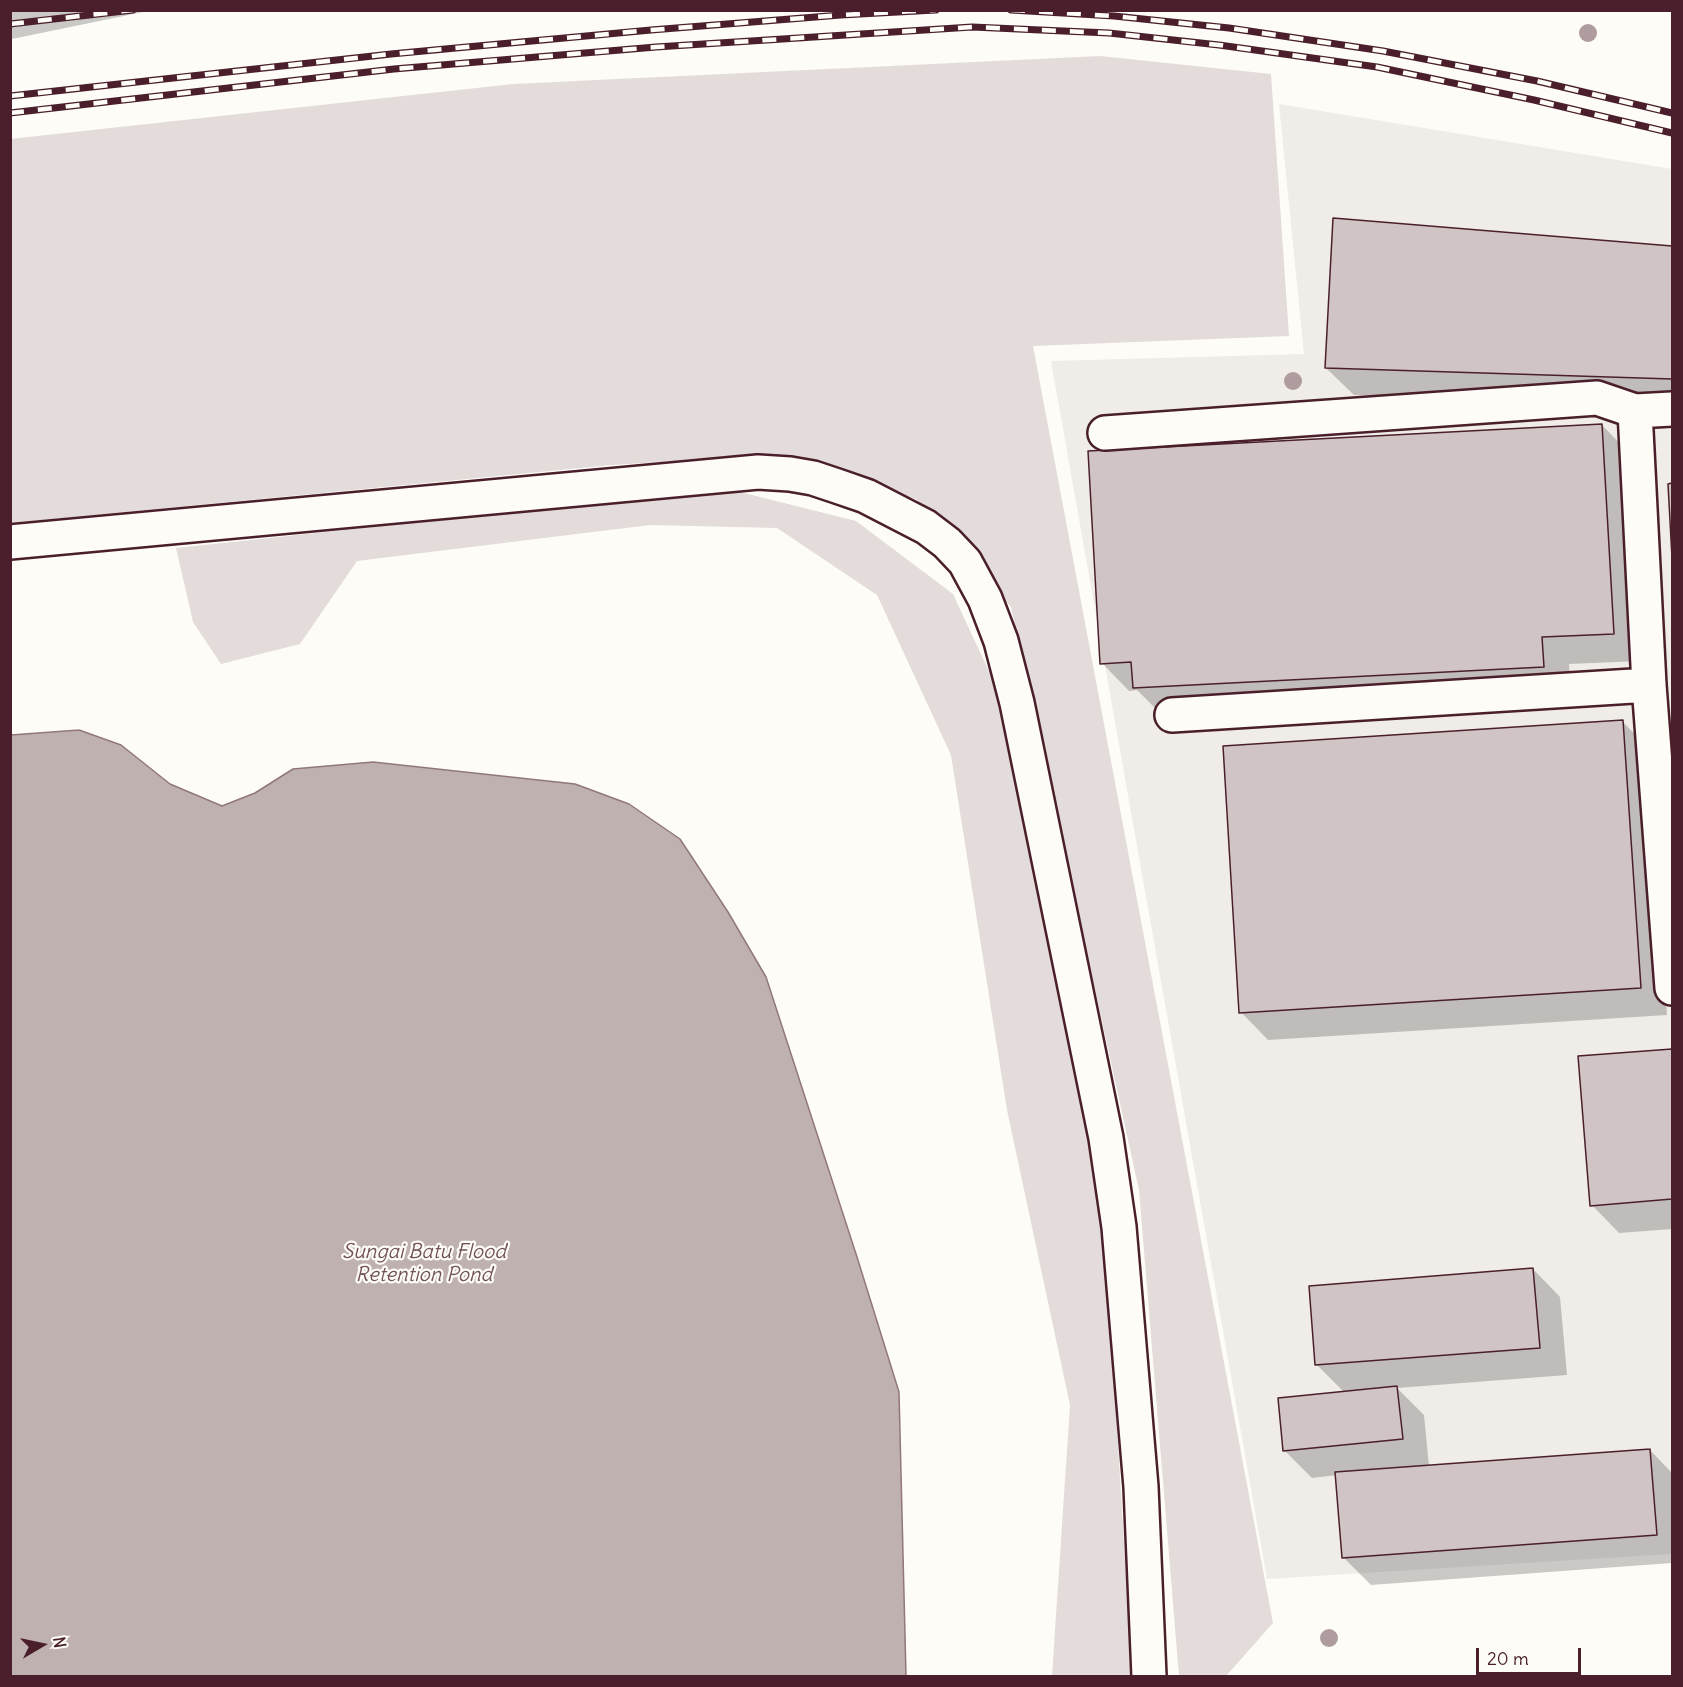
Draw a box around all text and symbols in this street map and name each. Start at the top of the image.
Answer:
water label: Sungai Batu Flood Retention Pond [342,1240,506,1287]
north arrow [12,1615,72,1675]
text: N [49,1635,71,1649]
scale bar [1479,1636,1584,1674]
text: 20 m [1487,1647,1529,1670]

